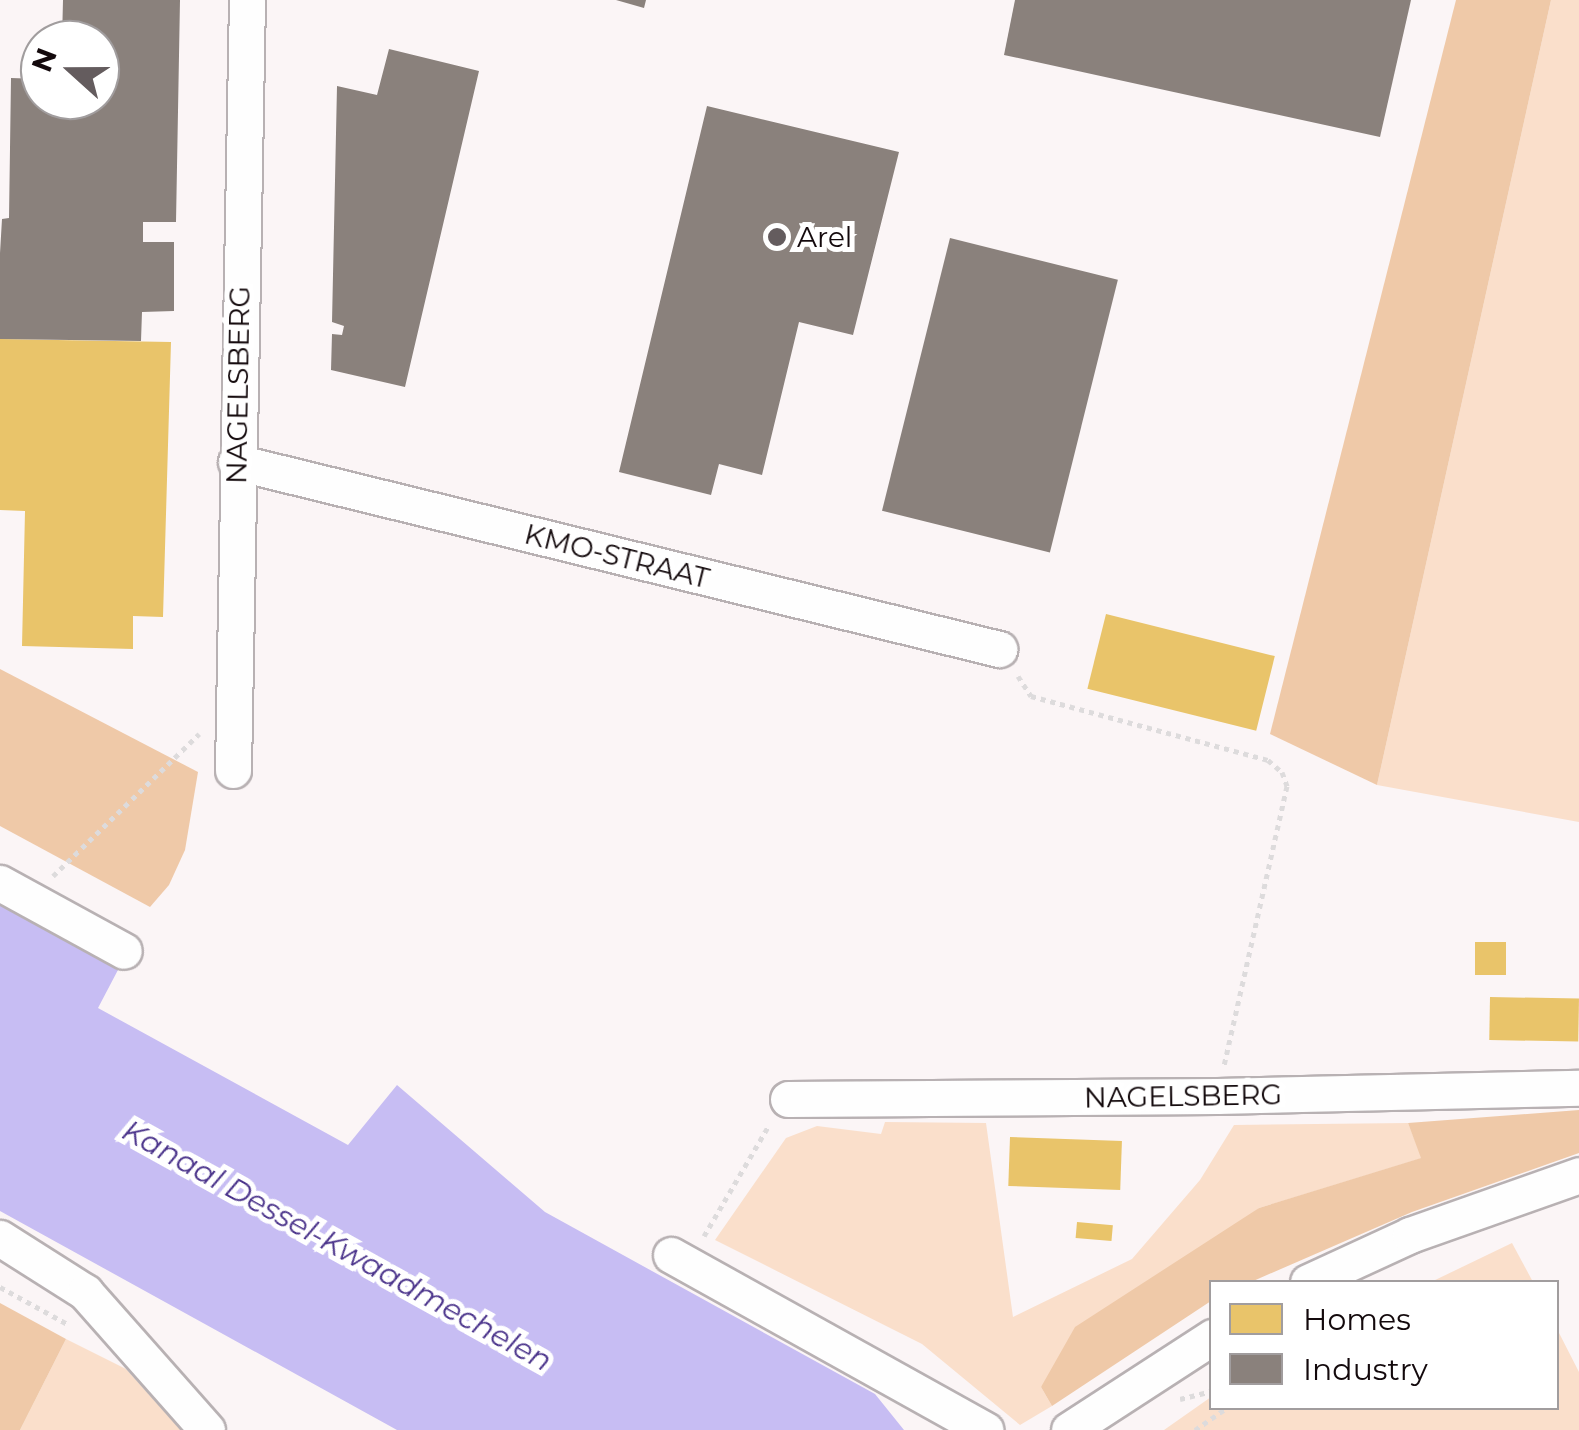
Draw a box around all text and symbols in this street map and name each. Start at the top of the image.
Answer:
north arrow [20,20,120,120]
text: N [24,43,64,77]
place label: Arel [797,220,852,254]
marker: Arel [766,226,788,248]
street label: NAGELSBERG [219,286,257,484]
street label: KMO-STRAAT [521,517,713,595]
street label: NAGELSBERG [1084,1077,1282,1115]
water label: Kanaal Dessel-Kwaadmechelen [116,1113,558,1379]
legend [1209,1280,1559,1410]
text: Homes [1303,1301,1411,1338]
text: Industry [1303,1351,1428,1388]

